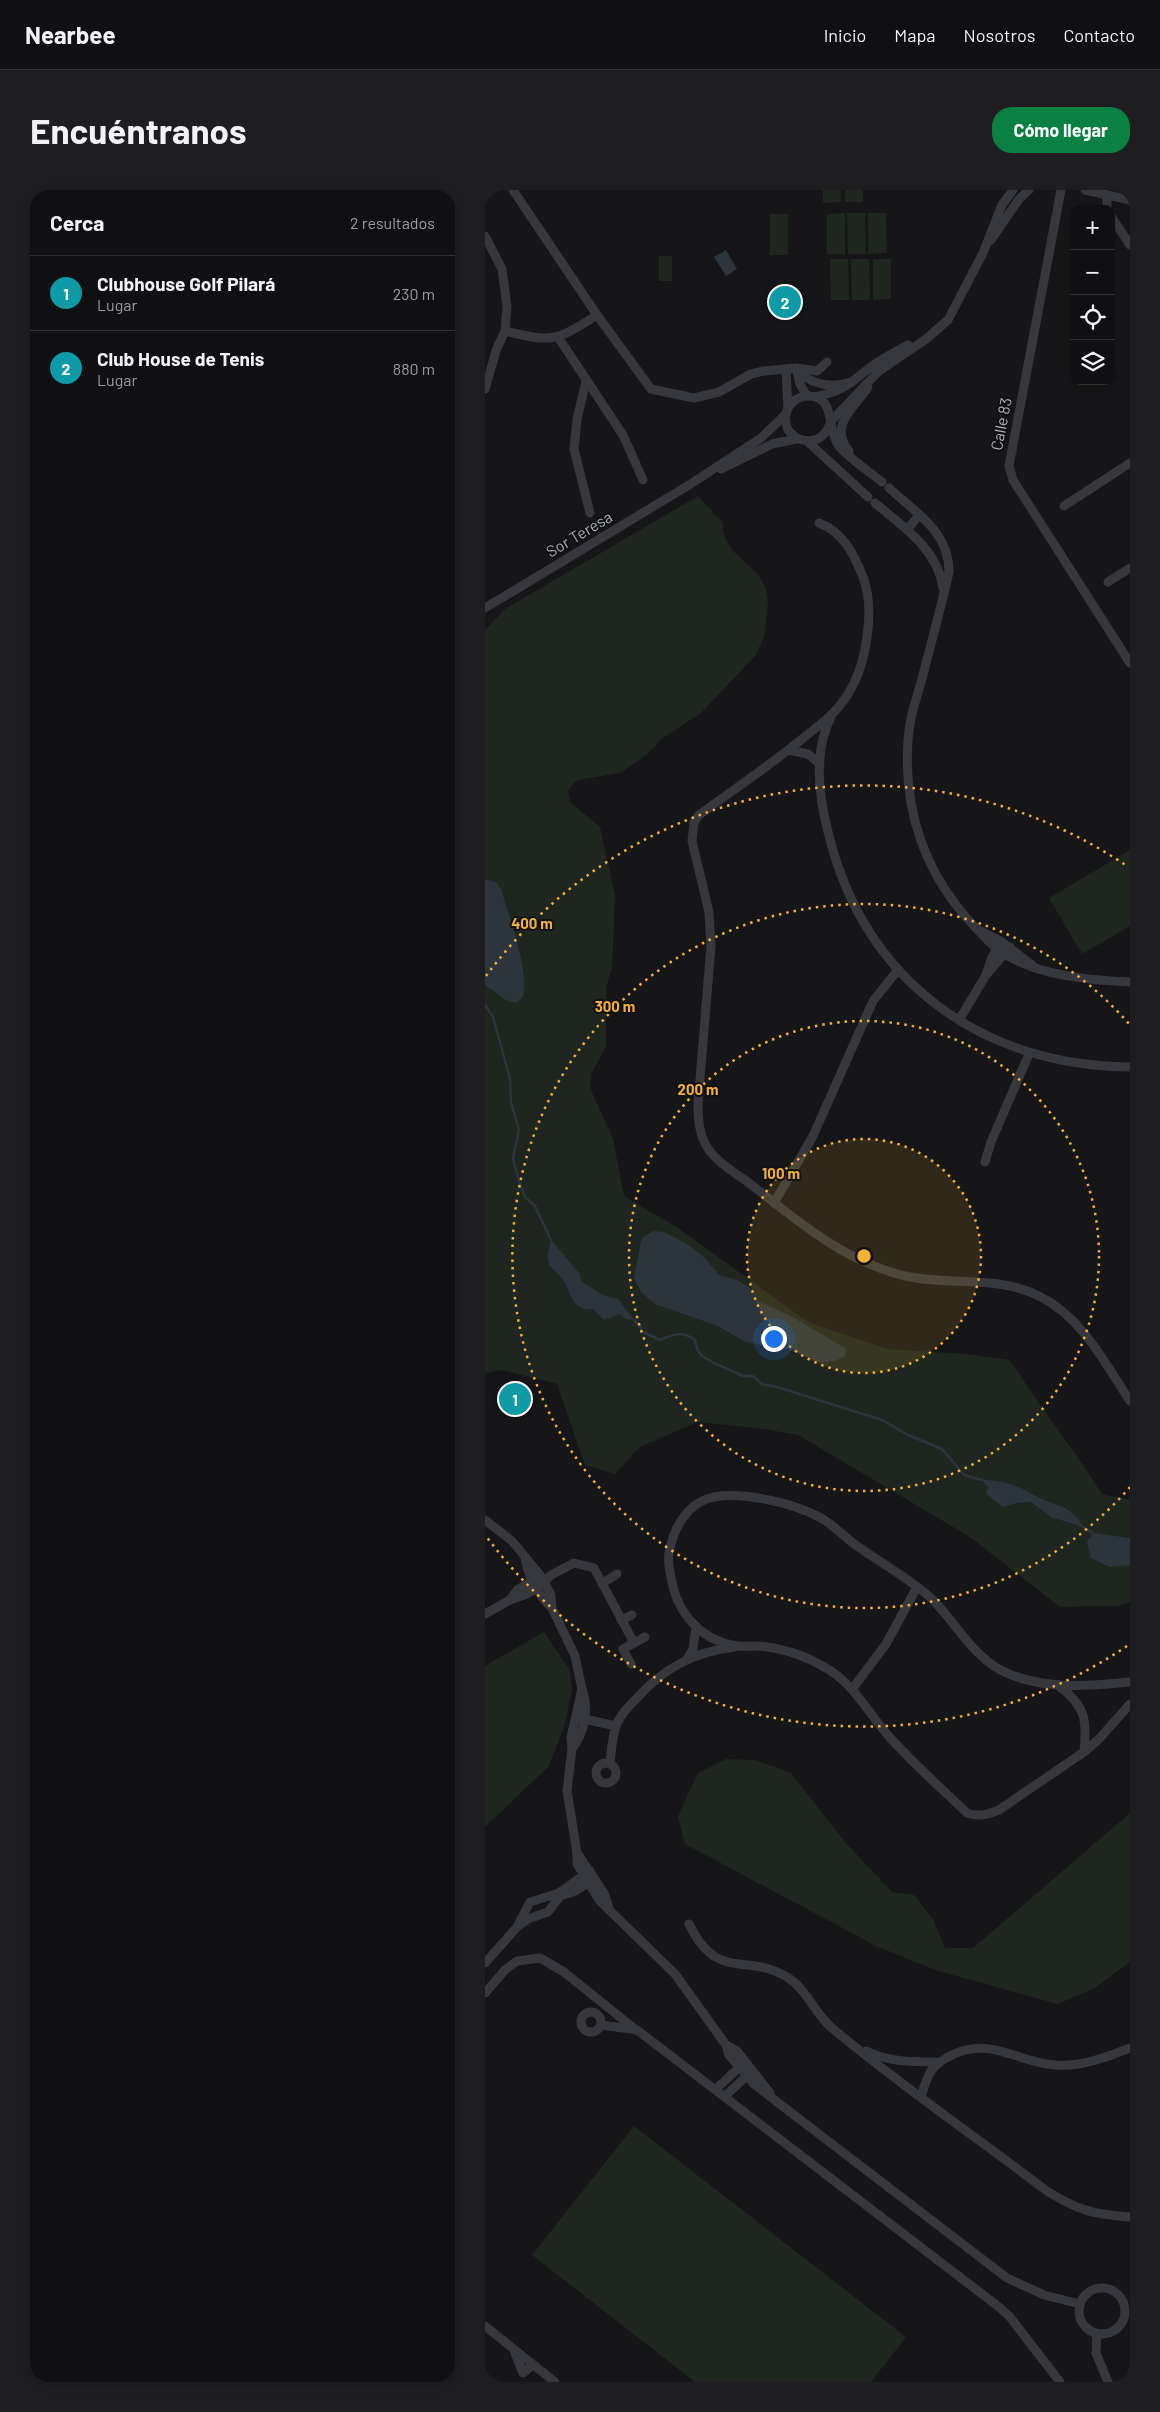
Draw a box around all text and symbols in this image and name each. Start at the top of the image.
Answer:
text: Nearbee [25,20,116,49]
text: Inicio [824,24,866,46]
text: Mapa [894,24,936,46]
text: Nosotros [964,24,1035,46]
text: Contacto [1063,24,1135,46]
button: Cómo llegar [992,107,1130,153]
text: Encuéntranos [30,109,247,151]
map controls [1070,205,1115,385]
button: + [1070,205,1115,250]
text: Cerca [50,210,104,235]
text: 2 resultados [350,213,435,232]
button: − [1070,250,1115,295]
text: Clubhouse Golf Pilará [97,272,275,295]
pin: 2 [769,283,801,321]
text: 1 [63,284,69,303]
text: 230 m [393,284,435,303]
text: Lugar [97,295,137,314]
button: locate [1070,295,1115,340]
button: layers [1070,340,1115,385]
text: Club House de Tenis [97,347,264,370]
text: 2 [62,359,70,378]
text: 880 m [393,359,435,378]
text: Lugar [97,370,137,389]
street label: Calle 83 [986,396,1015,452]
street label: Sor Teresa [542,506,615,561]
text: 400 m [511,914,553,932]
text: 300 m [595,997,635,1015]
text: 200 m [677,1080,719,1098]
text: 100 m [762,1164,800,1182]
centre of rings [855,1247,873,1265]
your location [761,1326,787,1352]
pin: 1 [499,1380,531,1418]

